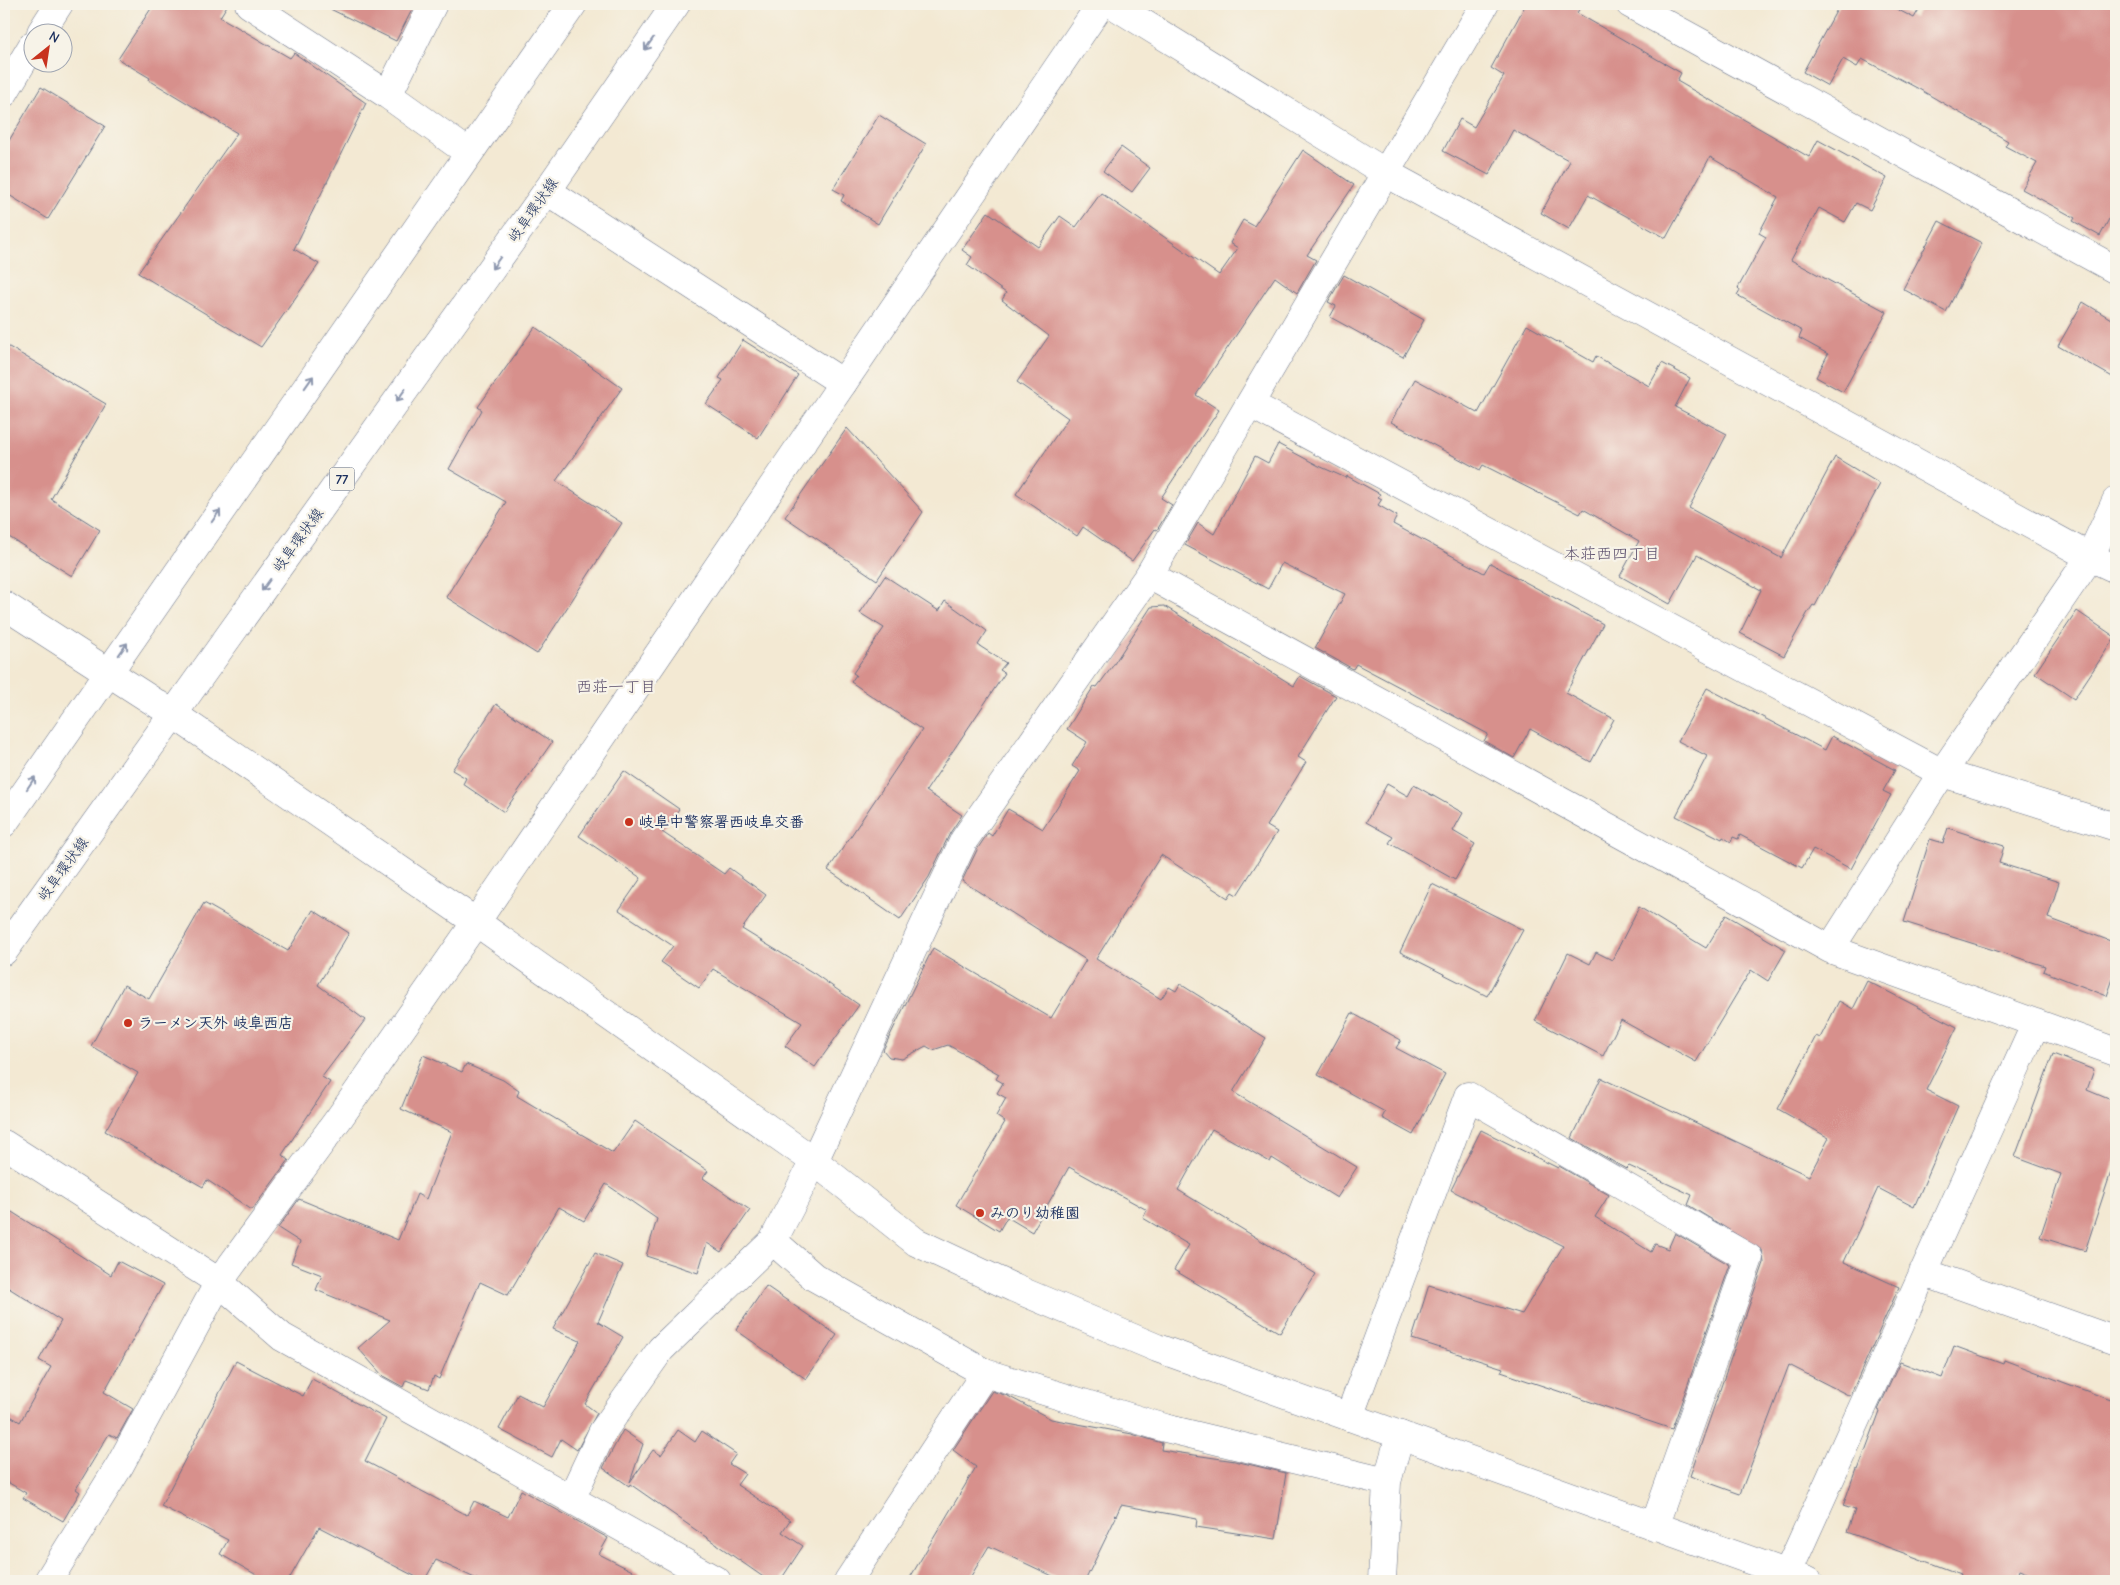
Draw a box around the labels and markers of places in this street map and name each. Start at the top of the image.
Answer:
place label: 岐阜中警察署西岐阜交番 [639,813,804,831]
marker: 岐阜中警察署西岐阜交番 [623,816,635,828]
place label: ラーメン天外 岐阜西店 [138,1014,293,1032]
marker: ラーメン天外 岐阜西店 [122,1017,134,1029]
place label: みのり幼稚園 [990,1204,1080,1222]
marker: みのり幼稚園 [974,1207,986,1219]

